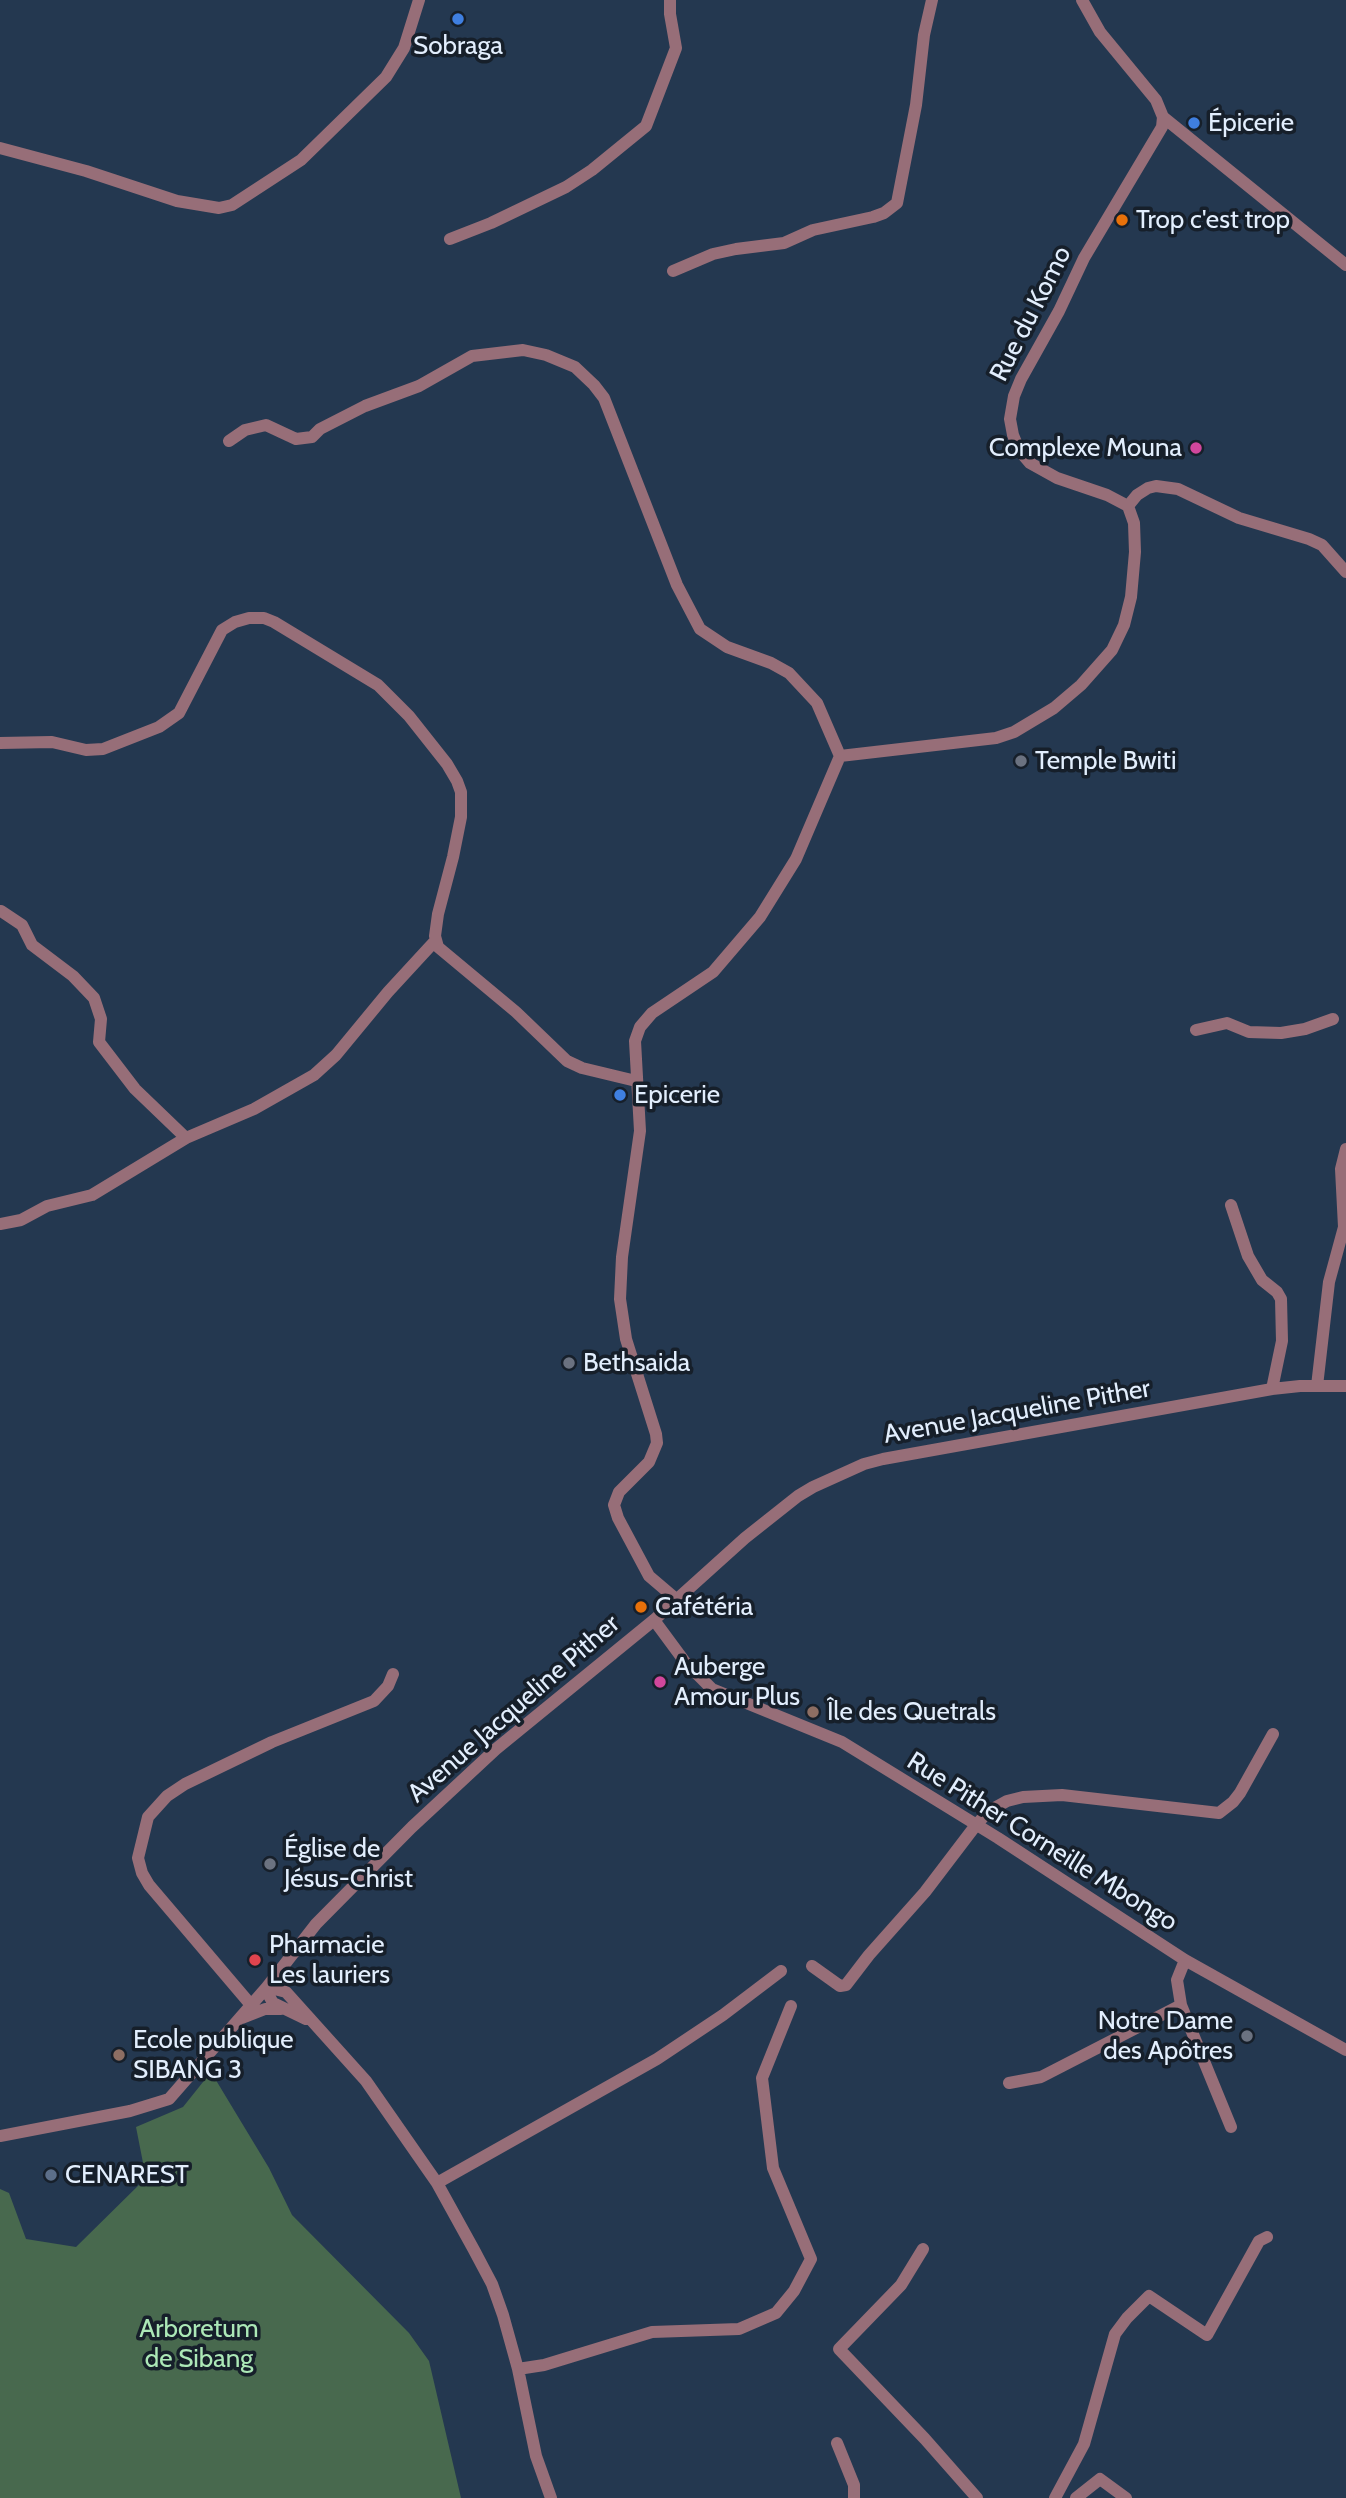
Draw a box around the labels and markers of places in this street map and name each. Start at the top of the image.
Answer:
marker: Sobraga [450,11,466,27]
place label: Sobraga [413,30,503,62]
place label: Épicerie [1208,107,1294,139]
marker: Épicerie [1186,115,1202,131]
place label: Trop c'est trop [1136,204,1290,236]
marker: Trop c'est trop [1114,212,1130,228]
place label: Complexe Mouna [989,432,1182,464]
marker: Complexe Mouna [1188,440,1204,456]
place label: Temple Bwiti [1035,745,1176,777]
marker: Temple Bwiti [1013,753,1029,769]
place label: Epicerie [634,1079,720,1111]
marker: Epicerie [612,1087,628,1103]
place label: Bethsaida [583,1347,690,1379]
marker: Bethsaida [561,1355,577,1371]
place label: Cafétéria [655,1591,753,1623]
marker: Cafétéria [633,1599,649,1615]
place label: Auberge Amour Plus [674,1651,800,1712]
marker: Auberge Amour Plus [652,1674,668,1690]
place label: Île des Quetrals [827,1696,996,1728]
marker: Île des Quetrals [805,1704,821,1720]
place label: Église de Jésus-Christ [284,1833,413,1895]
marker: Église de Jésus-Christ [262,1856,278,1872]
place label: Pharmacie Les lauriers [269,1929,390,1990]
marker: Pharmacie Les lauriers [247,1952,263,1968]
place label: Notre Dame des Apôtres [1098,2005,1233,2066]
place label: Ecole publique SIBANG 3 [133,2024,294,2086]
marker: Notre Dame des Apôtres [1239,2028,1255,2044]
marker: Ecole publique SIBANG 3 [111,2047,127,2063]
place label: CENAREST [65,2159,189,2191]
marker: CENAREST [43,2167,59,2183]

